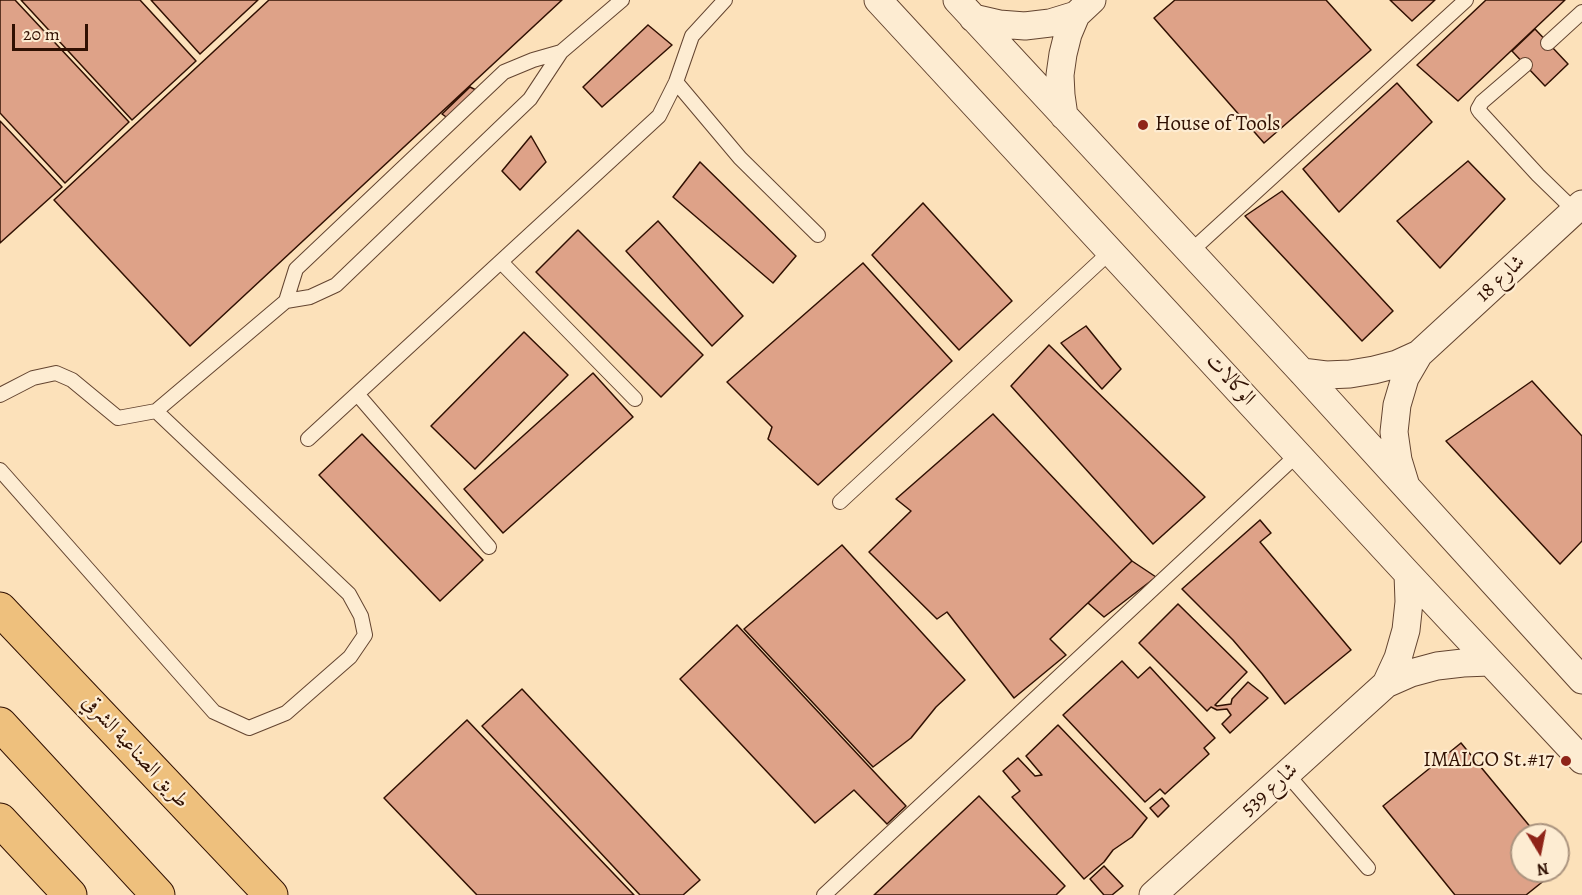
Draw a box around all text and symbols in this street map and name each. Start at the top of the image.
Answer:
scale bar [15,12,92,50]
text: 20 m [23,22,60,46]
place label: House of Tools [1155,112,1280,138]
marker: House of Tools [1136,118,1150,132]
street label: شارع 18 [1471,250,1531,308]
street label: الوكالات [1200,349,1260,411]
street label: طريق الصناعية الشرقي [76,690,194,814]
place label: IMALCO St.#17 [1423,748,1554,774]
marker: IMALCO St.#17 [1559,754,1573,768]
street label: شارع 539 [1236,758,1304,822]
north arrow [1510,823,1570,883]
text: N [1535,857,1550,881]

